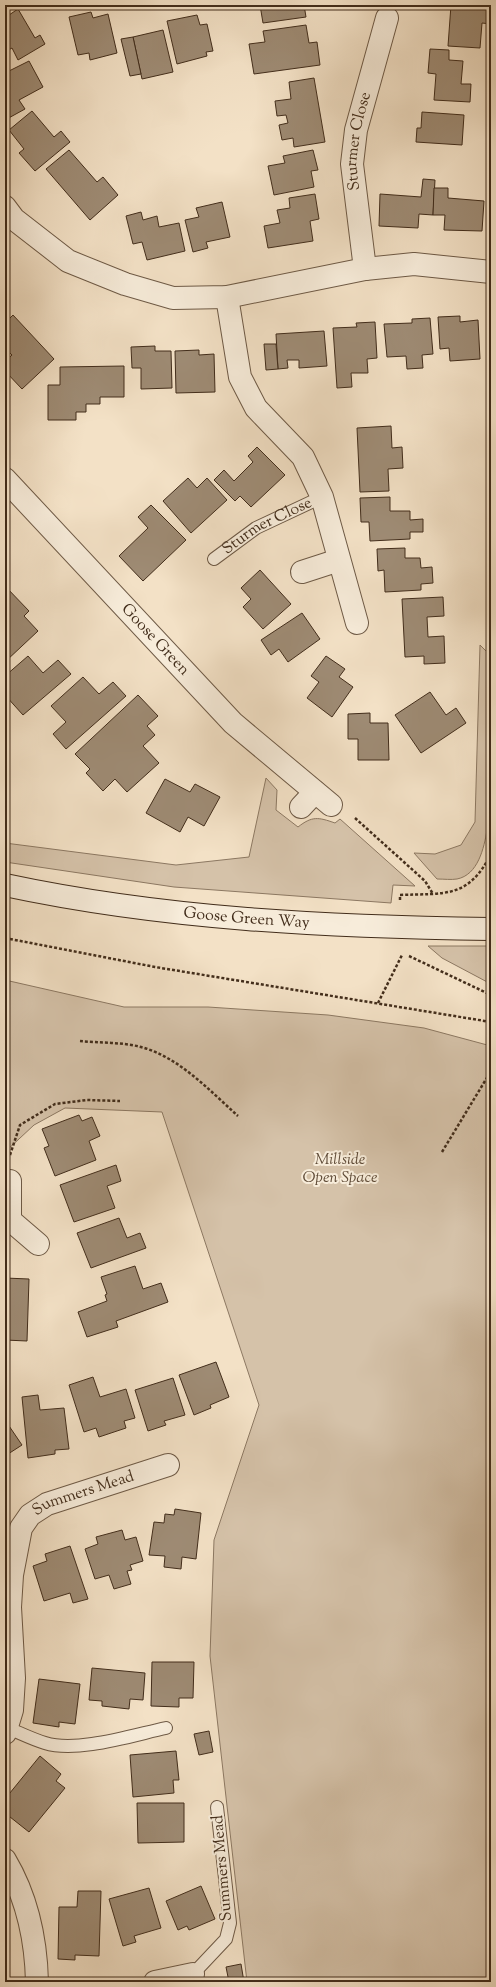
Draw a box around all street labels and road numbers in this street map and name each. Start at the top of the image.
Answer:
street label: Sturmer Close [340,89,377,192]
street label: Sturmer Close [218,492,316,561]
street label: Goose Green [116,599,195,681]
street label: Goose Green Way [182,902,310,935]
street label: Summers Mead [28,1465,137,1522]
street label: Summers Mead [207,1814,239,1922]

